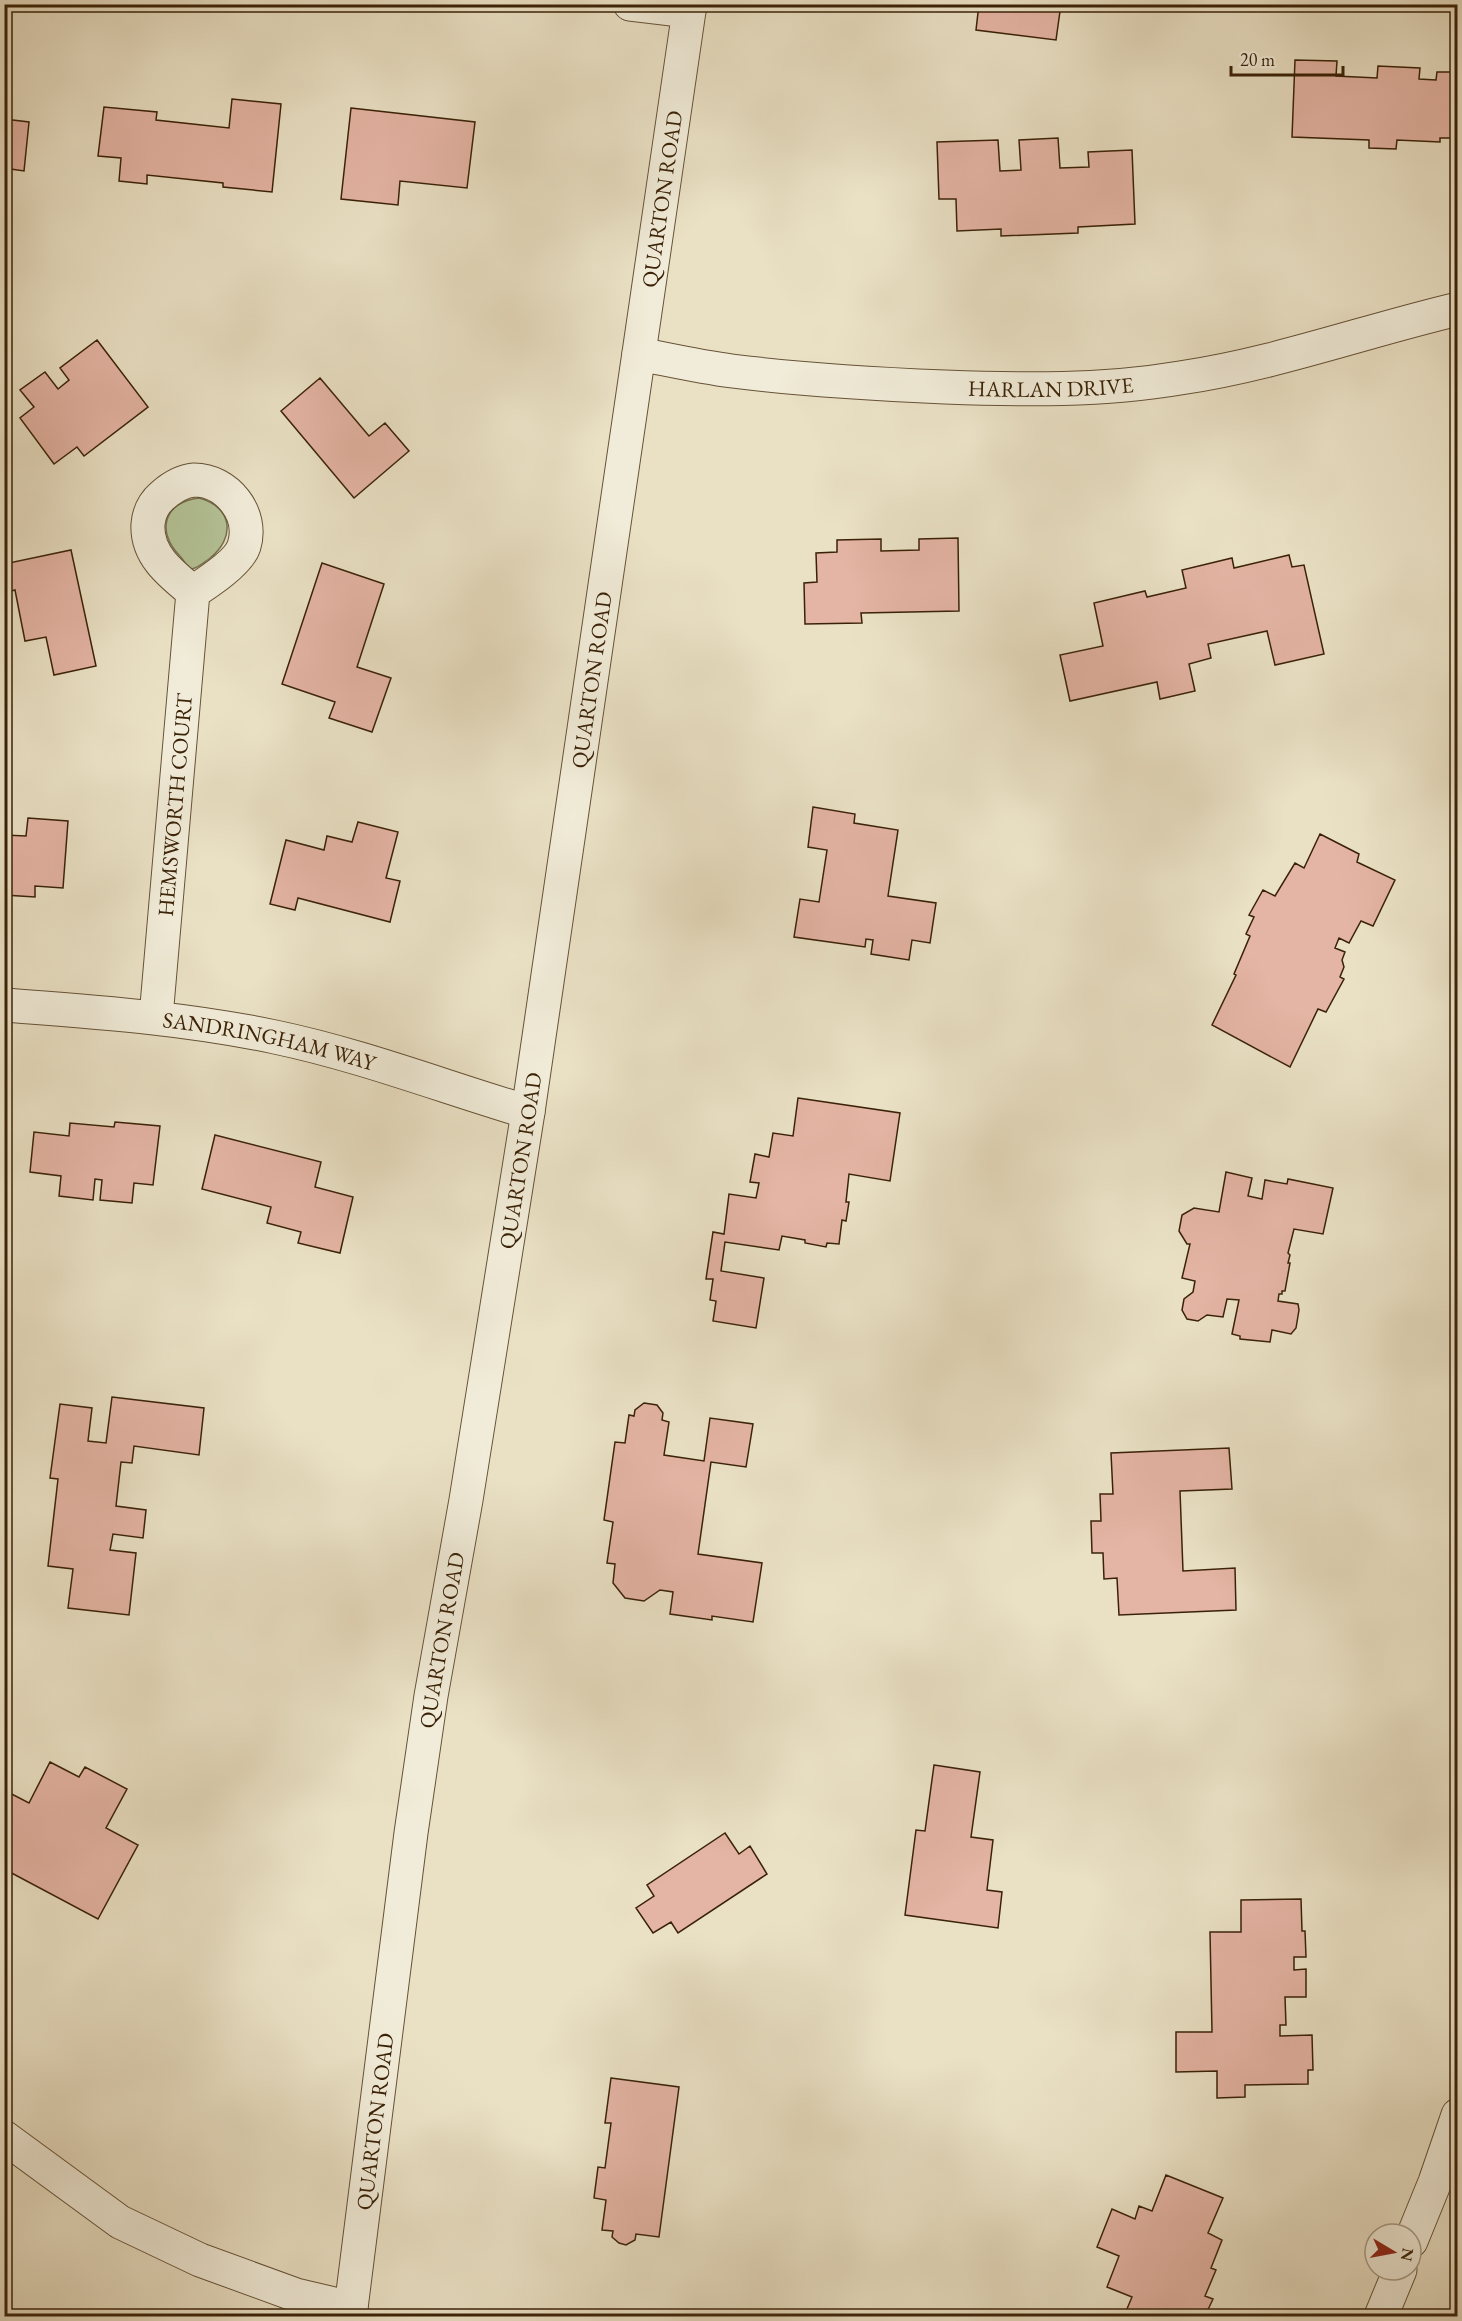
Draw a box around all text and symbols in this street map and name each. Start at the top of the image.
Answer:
scale bar [1231,39,1344,77]
text: 20 m [1240,48,1275,71]
street label: QUARTON ROAD [634,109,689,289]
street label: HARLAN DRIVE [967,370,1135,403]
street label: QUARTON ROAD [564,590,618,770]
street label: HEMSWORTH COURT [150,692,199,918]
street label: SANDRINGHAM WAY [161,1005,380,1078]
street label: QUARTON ROAD [492,1070,548,1251]
street label: QUARTON ROAD [412,1550,471,1730]
street label: QUARTON ROAD [349,2031,400,2212]
north arrow [1363,2222,1423,2282]
text: N [1396,2246,1419,2263]

